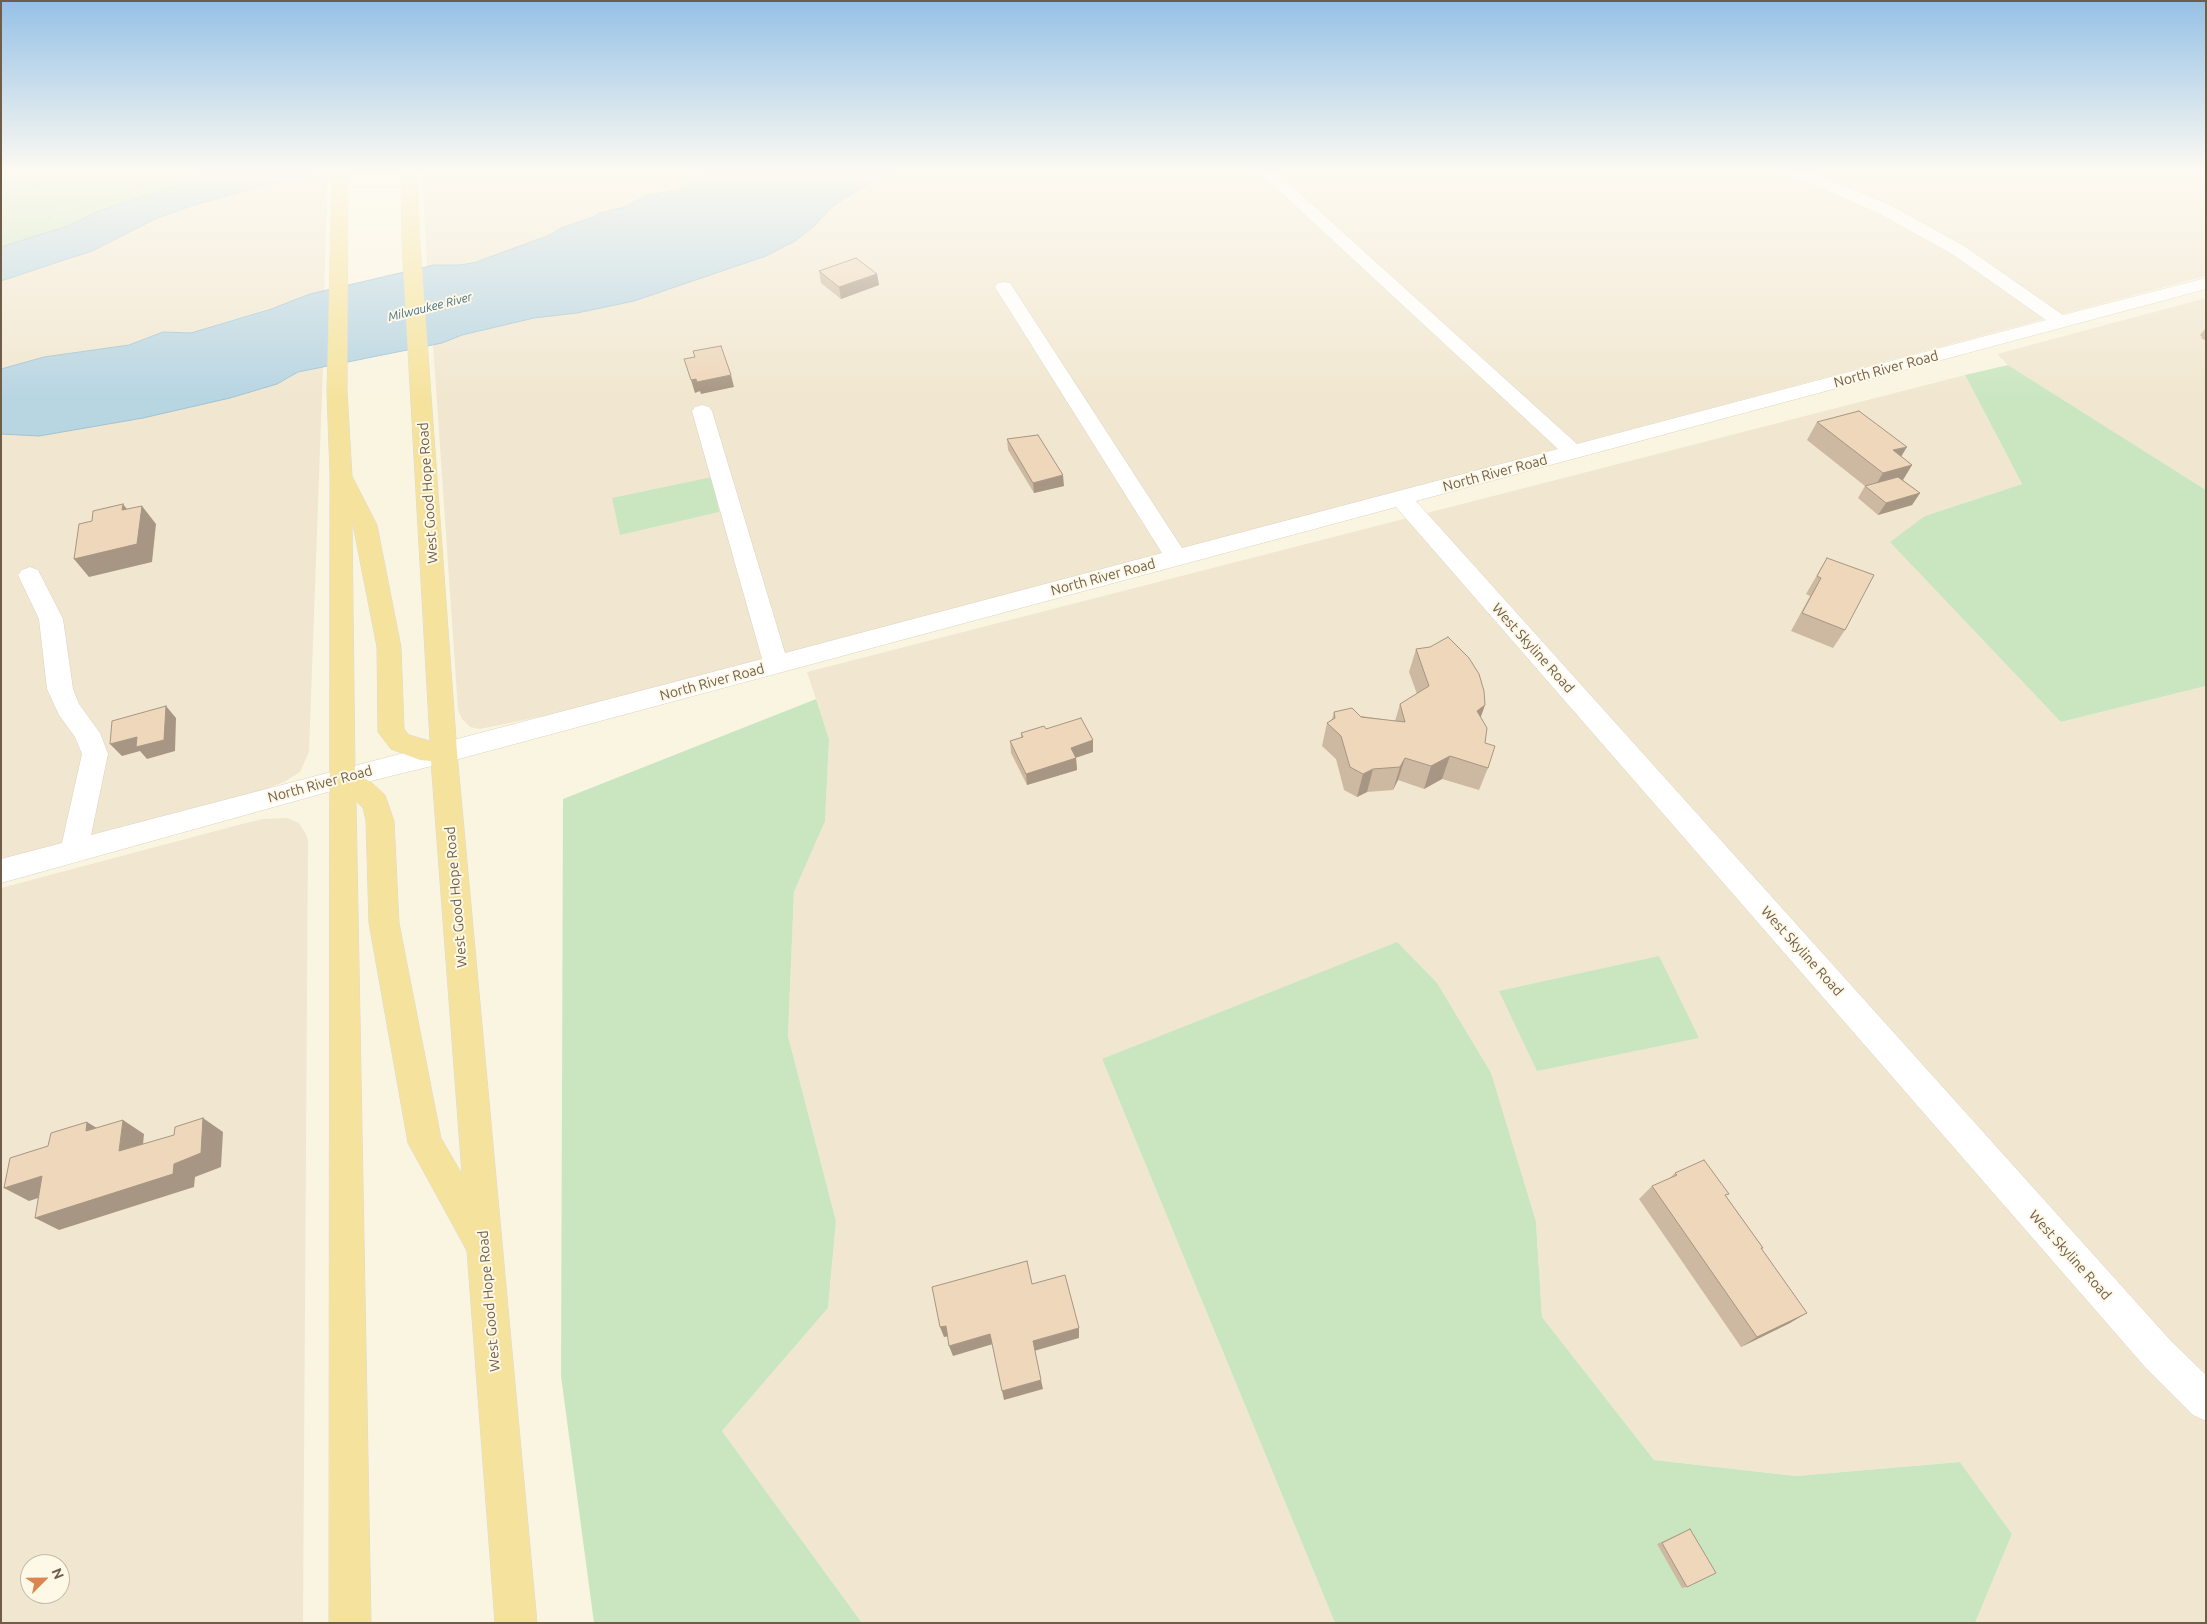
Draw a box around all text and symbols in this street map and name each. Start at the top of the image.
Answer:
water label: Milwaukee River [386,290,474,324]
street label: North River Road [1832,347,1940,391]
street label: West Good Hope Road [415,422,441,564]
street label: North River Road [1441,451,1549,495]
street label: North River Road [1049,555,1157,599]
street label: West Skyline Road [1488,600,1578,696]
street label: North River Road [658,660,766,704]
street label: North River Road [266,762,374,806]
street label: West Good Hope Road [441,826,471,968]
street label: West Skyline Road [1757,903,1847,999]
street label: West Skyline Road [2025,1207,2115,1303]
street label: West Good Hope Road [474,1230,504,1372]
north arrow [20,1554,70,1604]
text: N [48,1566,67,1581]

